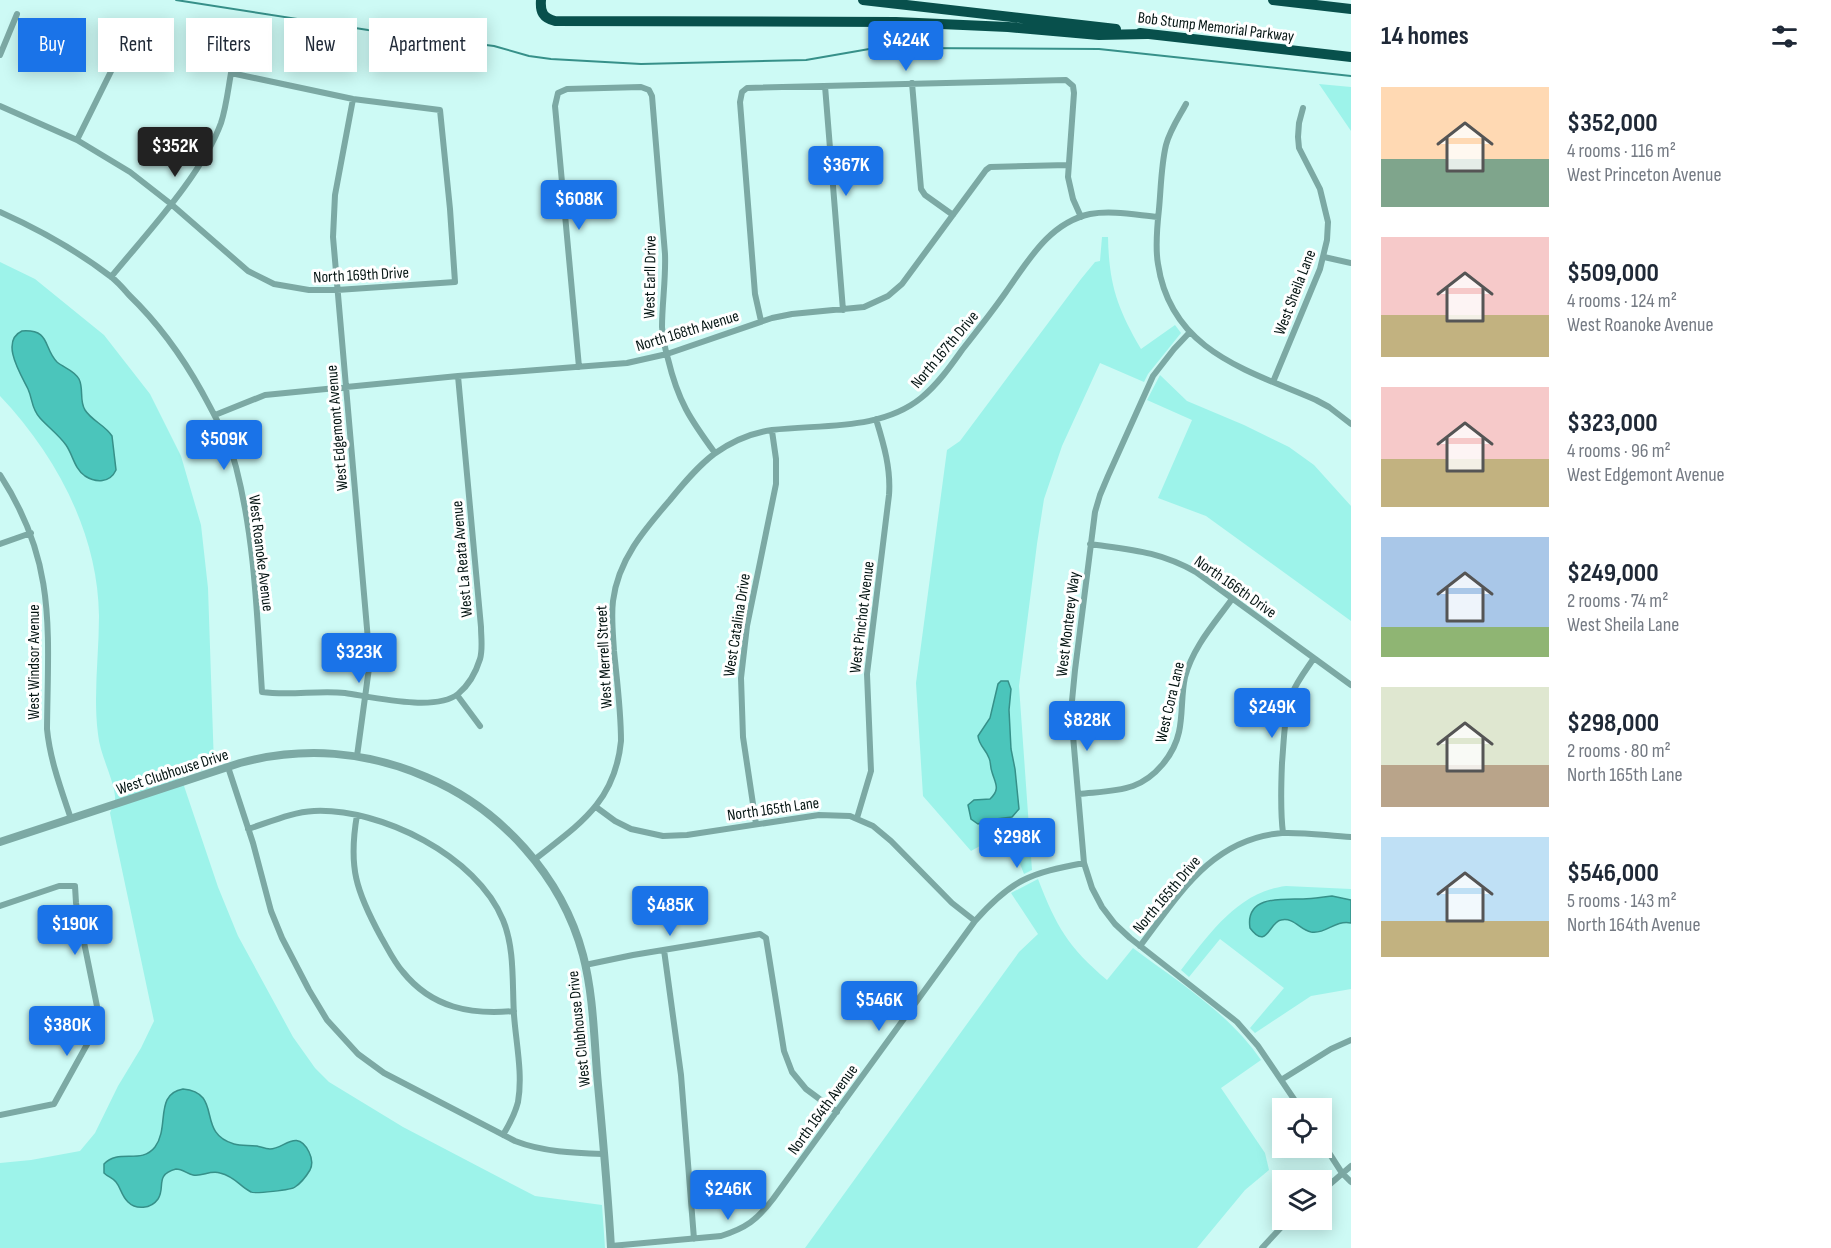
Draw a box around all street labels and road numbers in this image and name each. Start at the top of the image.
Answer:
street label: Bob Stump Memorial Parkway [1137,8,1295,47]
street label: West Earll Drive [640,235,661,319]
street label: West Sheila Lane [1270,247,1320,338]
street label: North 169th Drive [313,264,409,287]
street label: North 168th Avenue [634,307,741,356]
street label: North 167th Drive [907,307,983,393]
street label: West Edgemont Avenue [323,364,352,492]
street label: West Roanoke Avenue [244,494,277,612]
street label: West La Reata Avenue [448,500,477,618]
street label: North 166th Drive [1190,552,1280,622]
street label: West Pinchot Avenue [846,560,879,674]
street label: West Monterey Way [1053,571,1084,678]
street label: West Catalina Drive [720,572,755,678]
street label: West Windsor Avenue [25,604,44,720]
street label: West Merrell Street [592,605,617,709]
street label: West Cora Lane [1152,660,1189,745]
street label: West Clubhouse Drive [114,745,231,799]
street label: North 165th Lane [726,794,820,825]
street label: North 165th Drive [1129,852,1205,937]
street label: West Clubhouse Drive [564,970,595,1088]
street label: North 164th Avenue [784,1061,862,1159]

